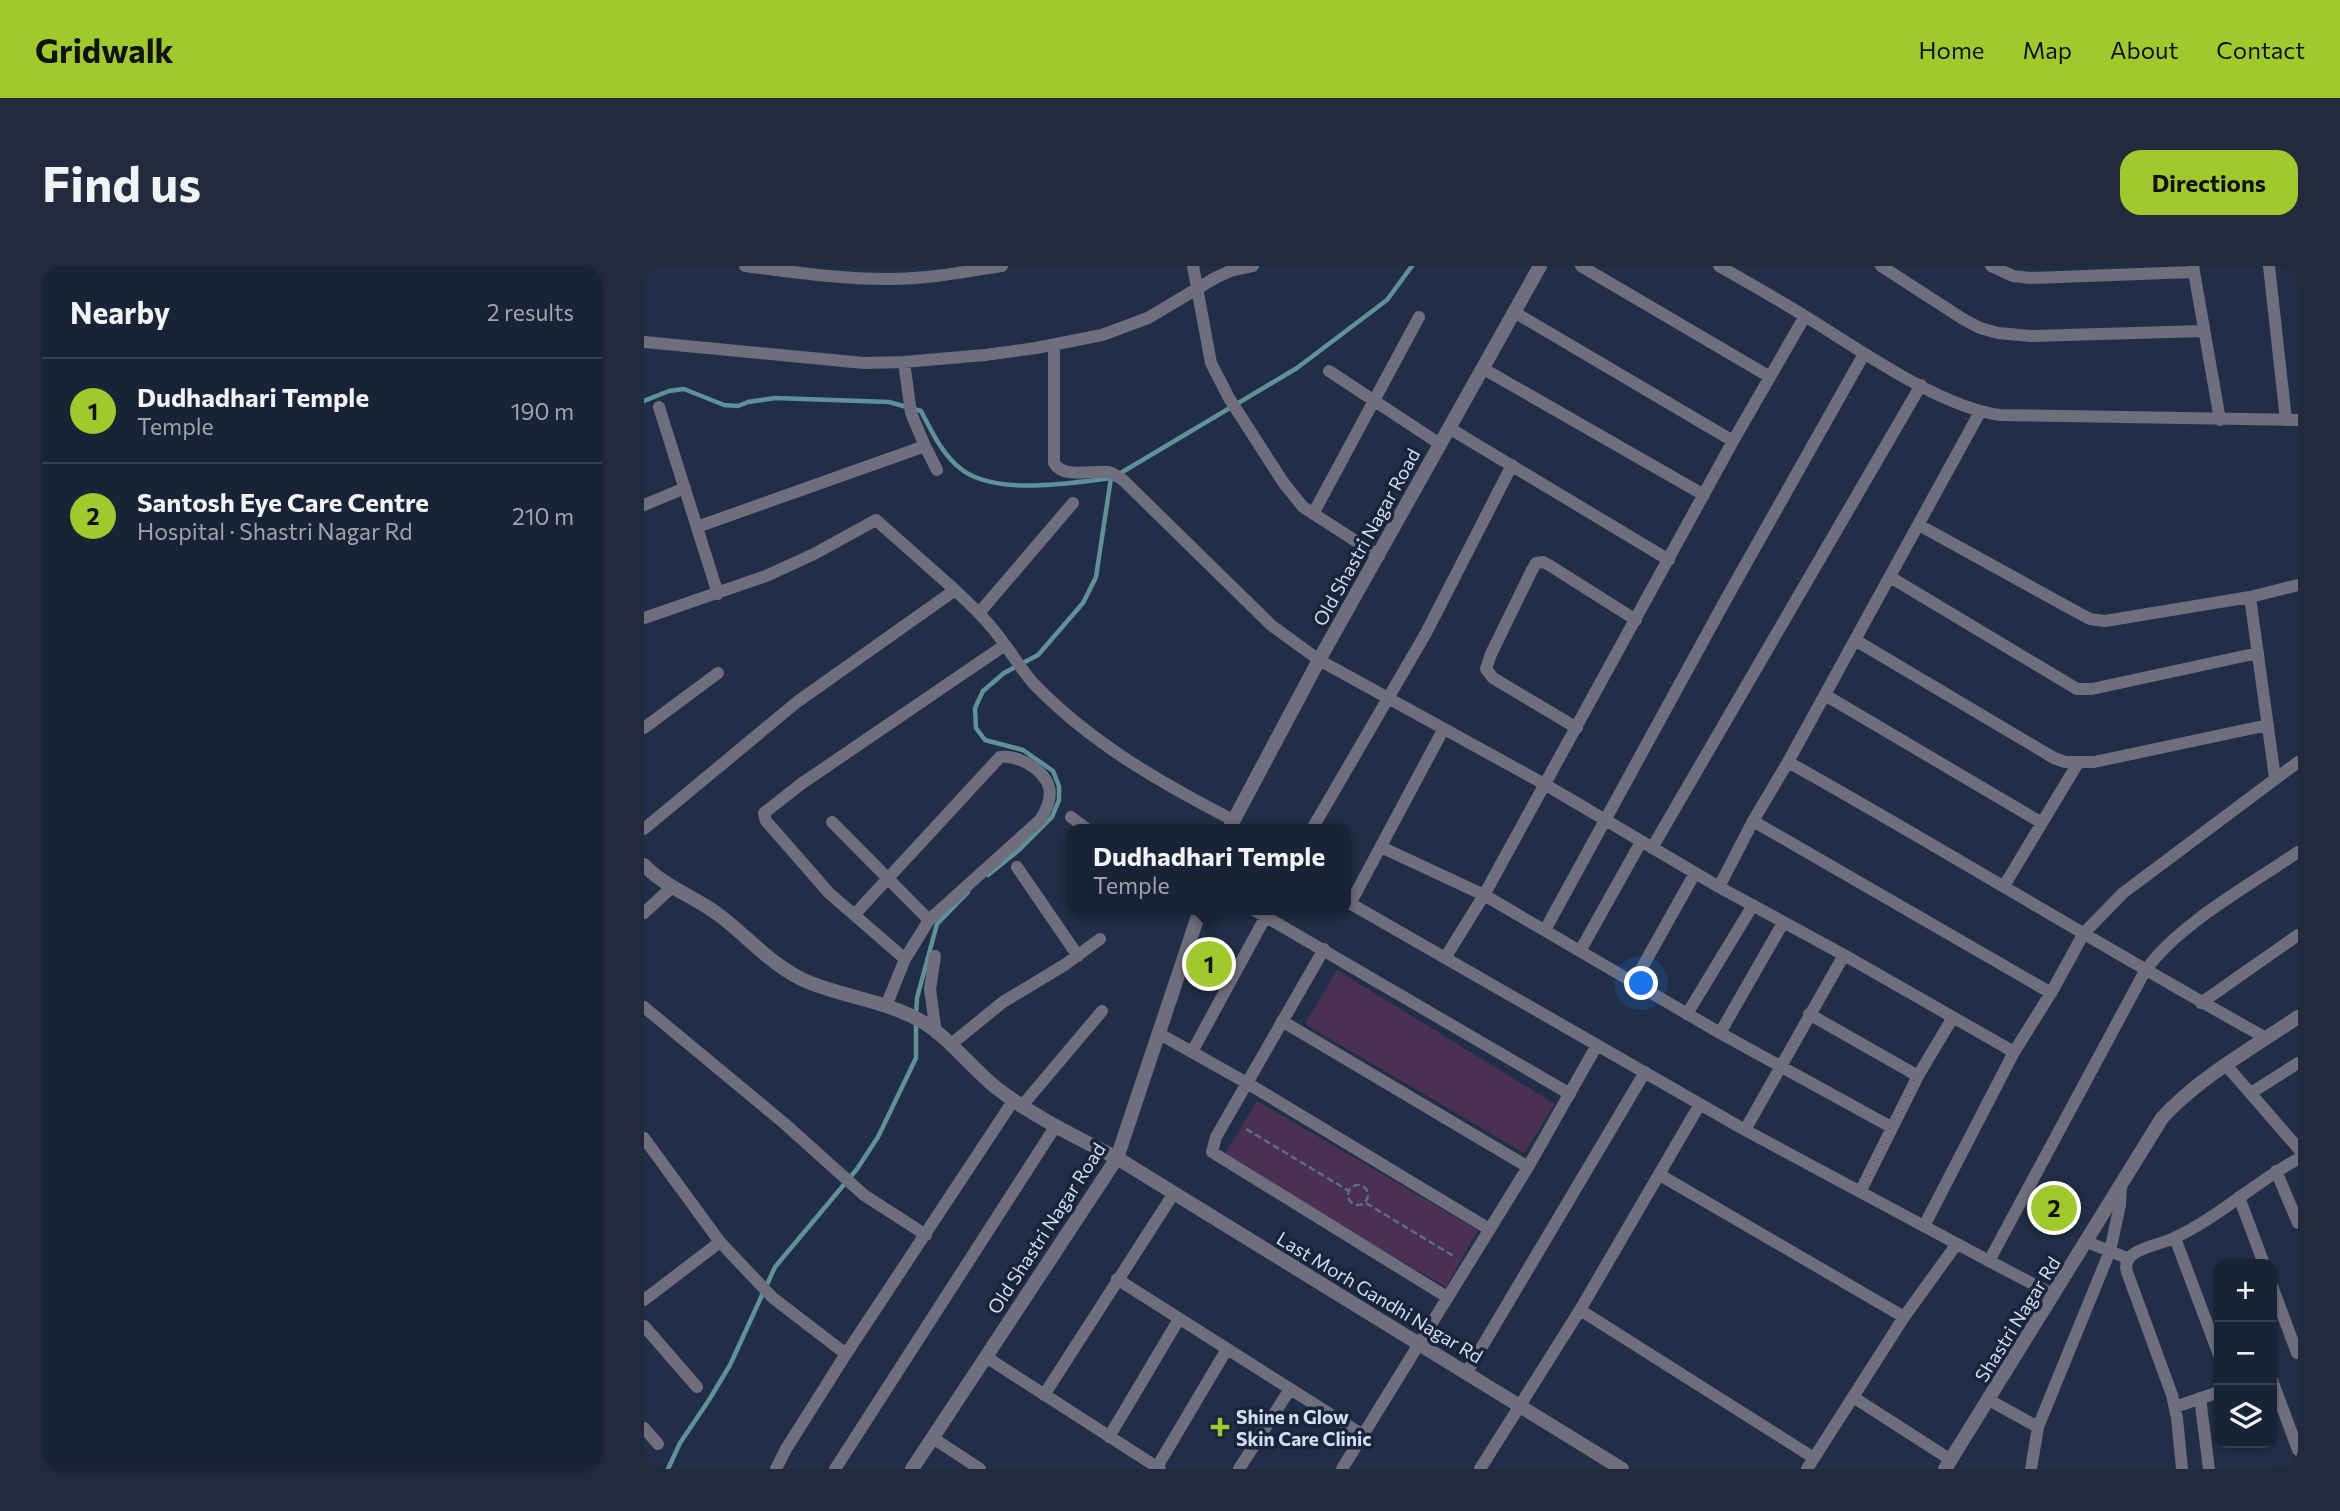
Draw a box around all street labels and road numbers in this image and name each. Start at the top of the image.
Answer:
street label: Old Shastri Nagar Road [1308,444,1424,630]
street label: Old Shastri Nagar Road [982,1138,1110,1318]
street label: Last Morh Gandhi Nagar Rd [1273,1226,1487,1368]
street label: Shastri Nagar Rd [1969,1252,2065,1386]

